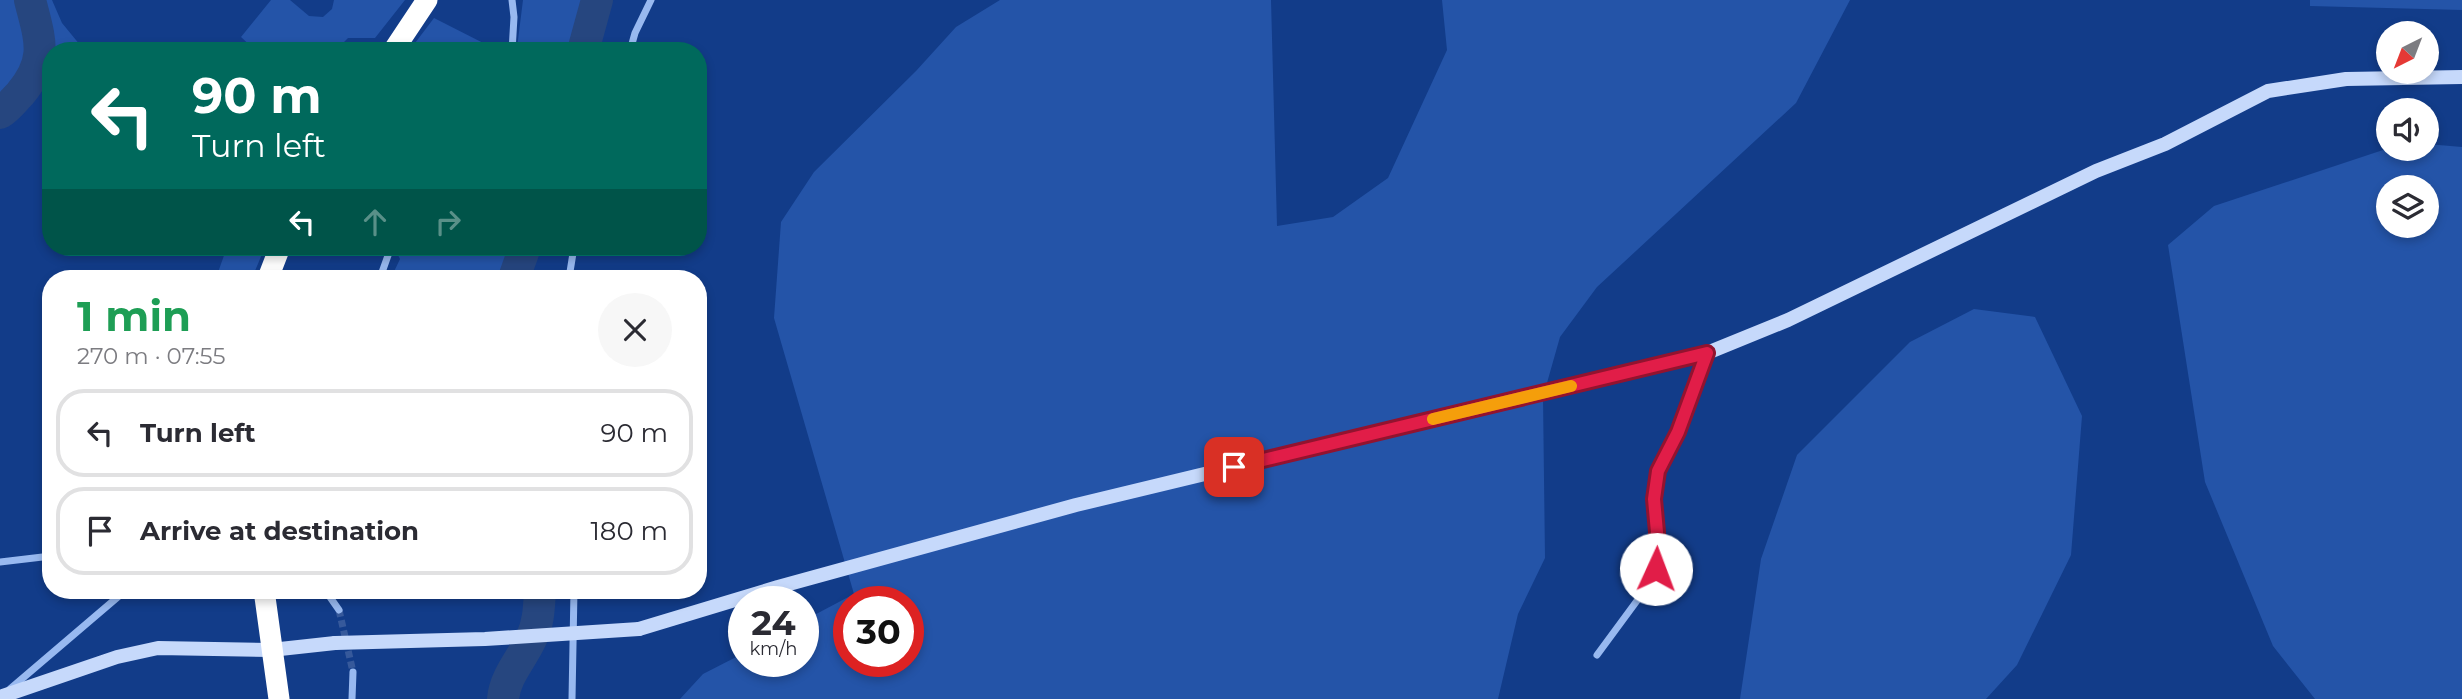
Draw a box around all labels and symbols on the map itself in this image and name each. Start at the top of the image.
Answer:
north arrow [2376,21,2440,84]
pin [1204,437,1264,497]
position arrow [1619,532,1693,606]
speed limit sign: 30 [833,586,924,677]

